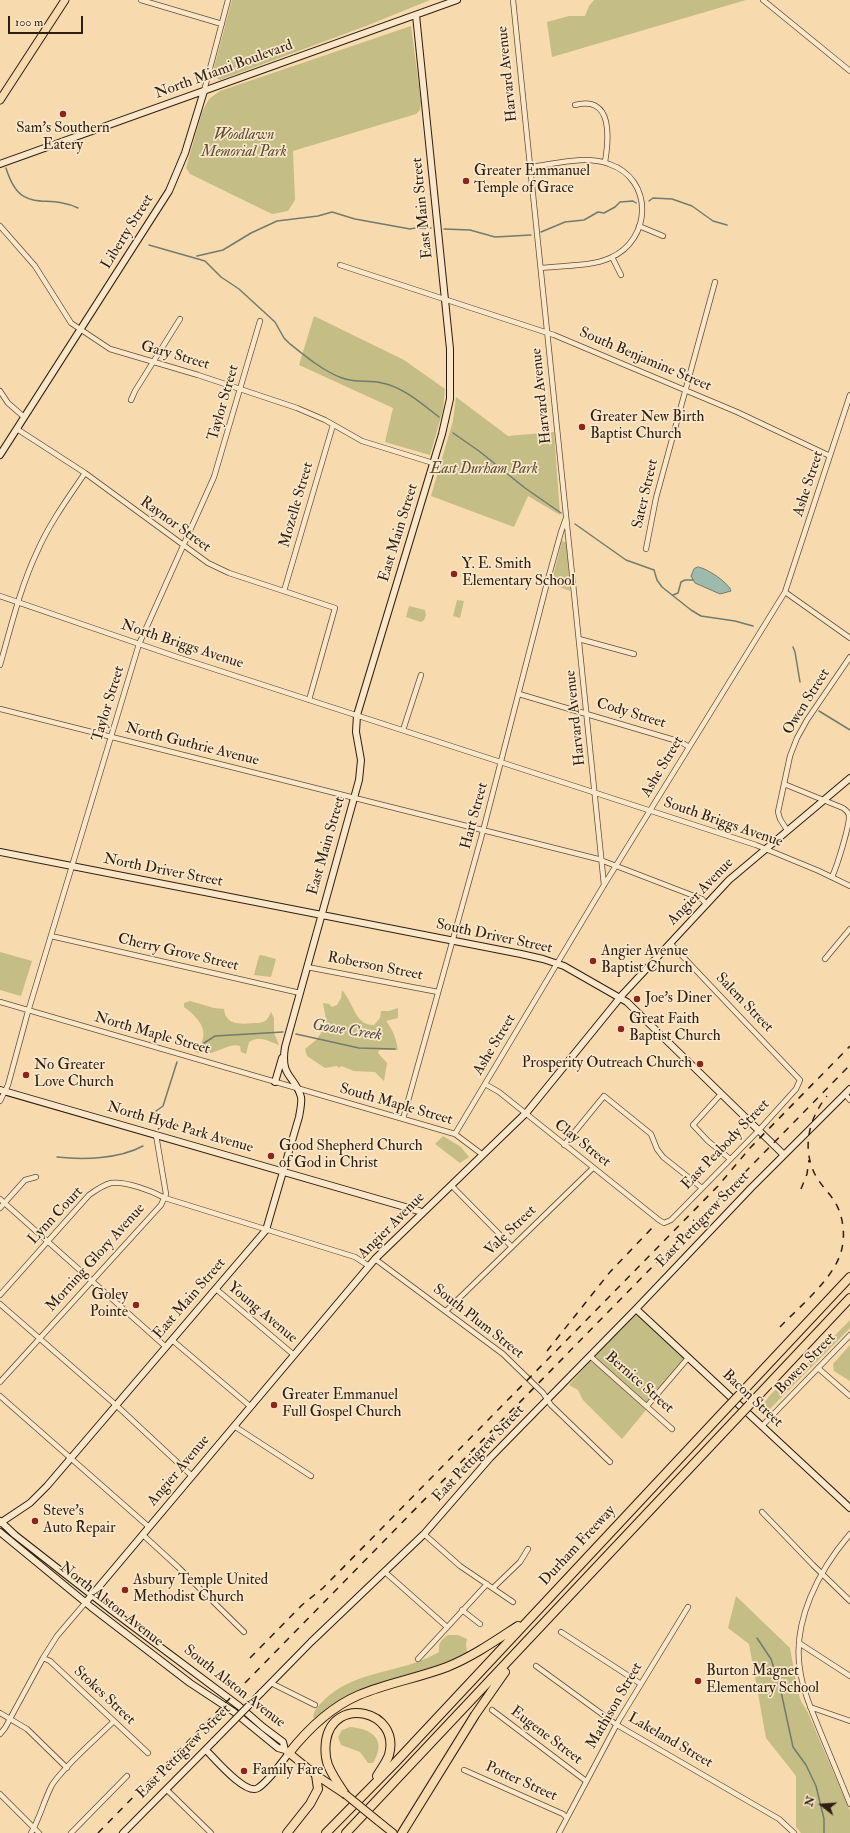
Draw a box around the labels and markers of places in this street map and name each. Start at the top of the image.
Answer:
marker: Sam's Southern Eatery [58,109,68,119]
place label: Sam's Southern Eatery [16,120,110,155]
place label: Greater Emmanuel Temple of Grace [474,163,590,198]
marker: Greater Emmanuel Temple of Grace [461,176,471,186]
place label: Greater New Birth Baptist Church [590,409,704,444]
marker: Greater New Birth Baptist Church [577,422,587,432]
place label: Y. E. Smith Elementary School [462,556,575,591]
marker: Y. E. Smith Elementary School [449,569,459,579]
place label: Angier Avenue Baptist Church [601,943,693,978]
marker: Angier Avenue Baptist Church [588,956,598,966]
place label: Joe's Diner [645,990,712,1008]
marker: Joe's Diner [632,994,642,1004]
place label: Great Faith Baptist Church [629,1011,721,1046]
marker: Great Faith Baptist Church [616,1024,626,1034]
place label: Prosperity Outreach Church [522,1055,692,1073]
place label: No Greater Love Church [34,1057,114,1092]
marker: Prosperity Outreach Church [695,1059,705,1069]
marker: No Greater Love Church [21,1070,31,1080]
place label: Good Shepherd Church of God in Christ [279,1138,423,1173]
marker: Good Shepherd Church of God in Christ [266,1151,276,1161]
place label: Goley Pointe [90,1287,128,1322]
marker: Goley Pointe [131,1300,141,1310]
place label: Greater Emmanuel Full Gospel Church [282,1387,401,1422]
marker: Greater Emmanuel Full Gospel Church [269,1400,279,1410]
place label: Steve's Auto Repair [43,1503,116,1538]
marker: Steve's Auto Repair [30,1516,40,1526]
place label: Asbury Temple United Methodist Church [133,1572,268,1607]
marker: Asbury Temple United Methodist Church [120,1585,130,1595]
place label: Burton Magnet Elementary School [706,1663,819,1698]
marker: Burton Magnet Elementary School [693,1676,703,1686]
place label: Family Fare [252,1762,323,1780]
marker: Family Fare [239,1766,249,1776]

